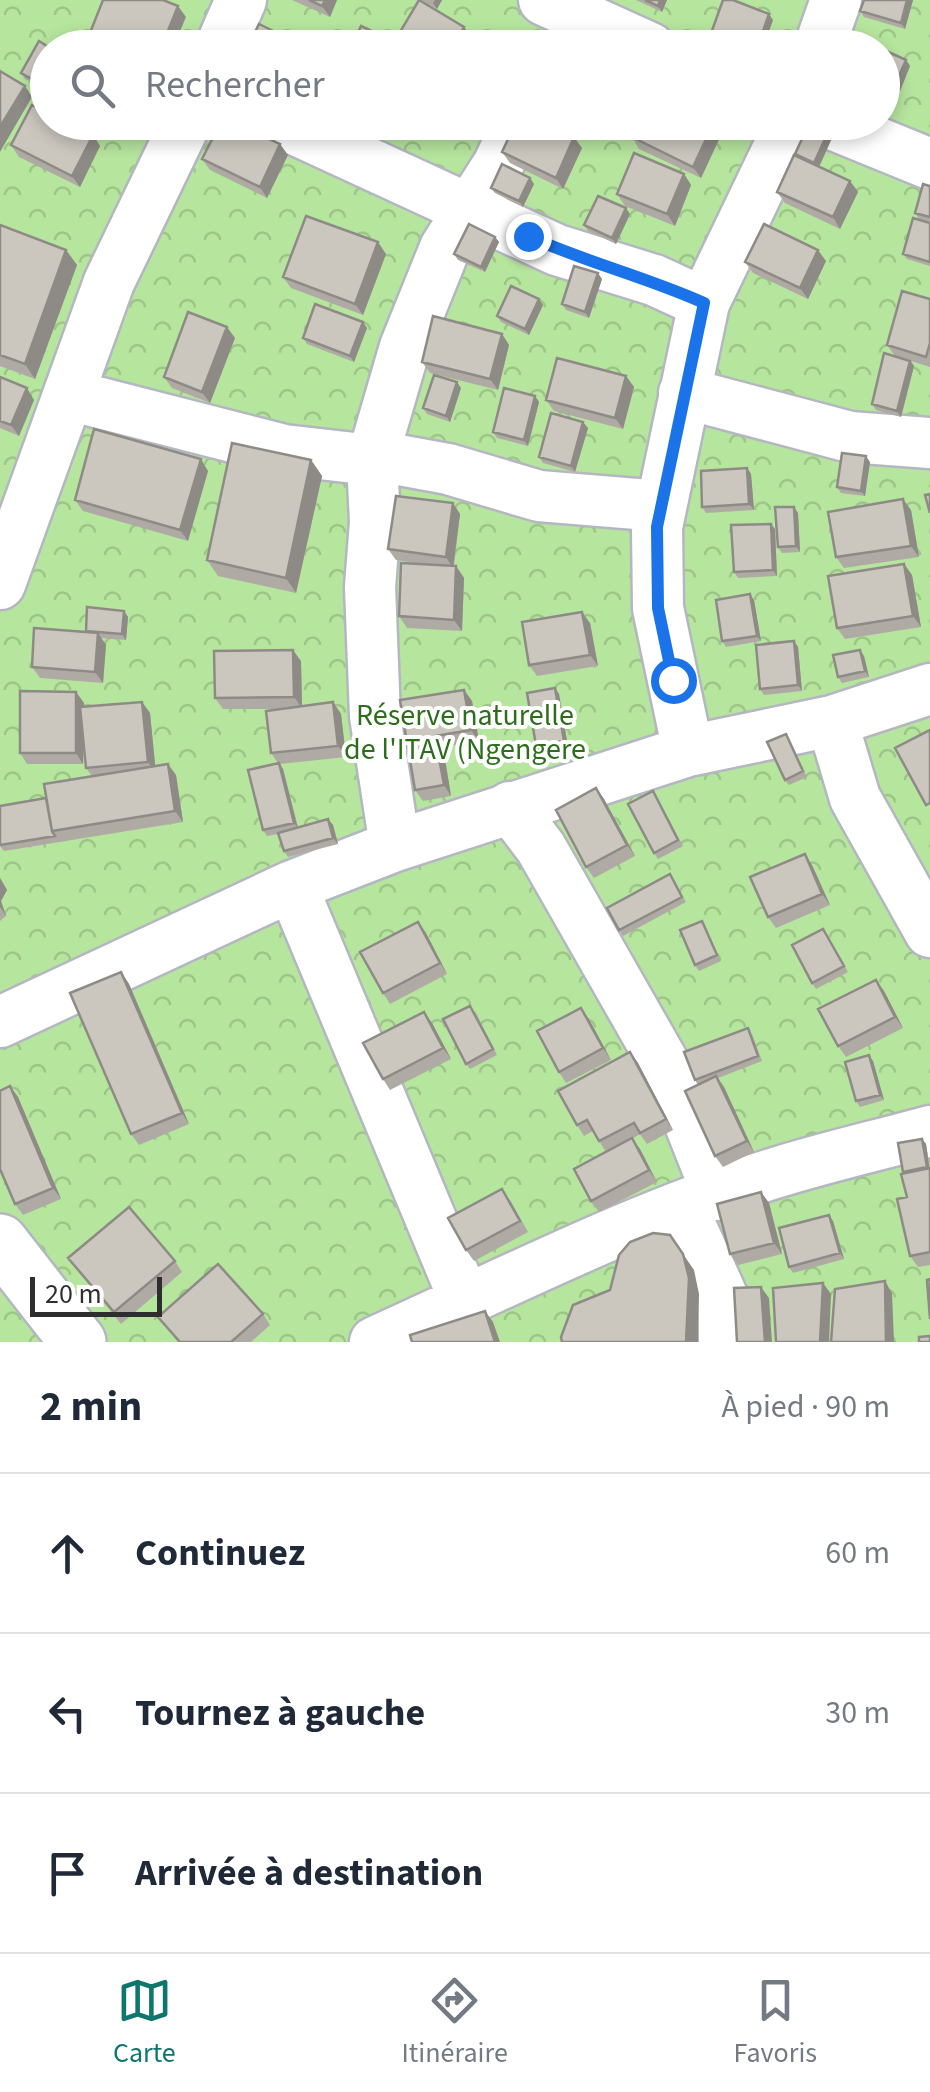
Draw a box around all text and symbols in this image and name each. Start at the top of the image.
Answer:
search box [30,30,900,140]
icon: search [65,58,120,113]
text: Rechercher [145,58,325,112]
route end [506,214,552,260]
route start [651,658,697,704]
park label: Réserve naturelle de l'ITAV (Ngengere [344,694,586,771]
scale bar [30,1272,162,1316]
text: 20 m [45,1274,102,1314]
text: 2 min [40,1377,142,1437]
text: À pied · 90 m [721,1384,890,1430]
icon: ahead [40,1526,95,1581]
text: Continuez [135,1526,305,1580]
text: 60 m [825,1530,890,1576]
icon: left [40,1686,95,1741]
text: Tournez à gauche [135,1686,425,1740]
text: 30 m [825,1690,890,1736]
icon: arrive [40,1846,95,1901]
text: Arrivée à destination [135,1846,483,1900]
tab: Carte [113,1973,176,2073]
tab: Itinéraire [401,1973,508,2073]
tab: Favoris [734,1973,817,2073]

